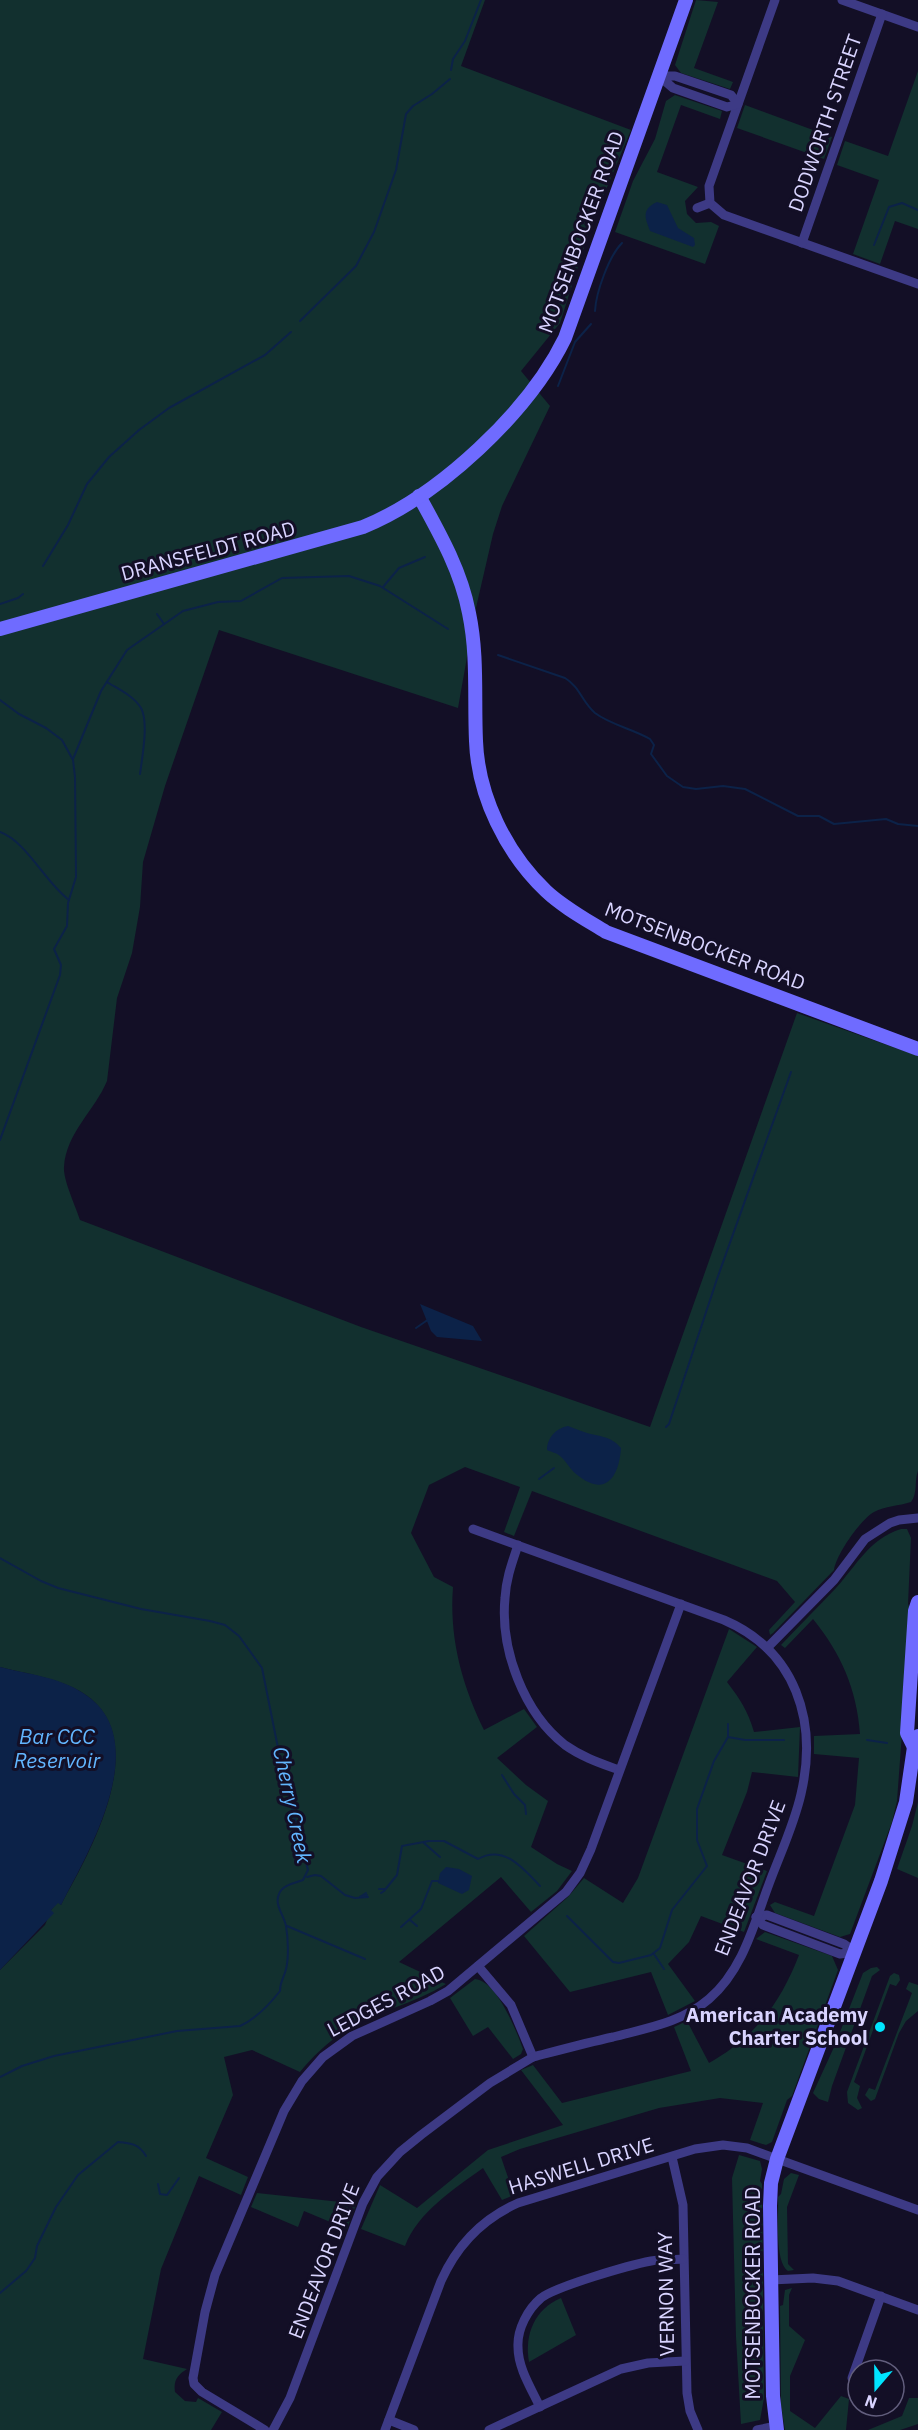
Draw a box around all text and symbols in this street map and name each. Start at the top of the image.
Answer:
street label: DODWORTH STREET [781,31,868,215]
street label: MOTSENBOCKER ROAD [531,127,630,336]
street label: DRANSFELDT ROAD [118,514,298,587]
street label: MOTSENBOCKER ROAD [601,895,809,996]
water label: Bar CCC Reservoir [14,1722,102,1774]
water label: Cherry Creek [267,1744,319,1867]
street label: ENDEAVOR DRIVE [707,1796,792,1959]
street label: LEDGES ROAD [322,1958,449,2043]
place label: American Academy Charter School [686,2001,868,2051]
marker: American Academy Charter School [873,2020,887,2034]
street label: HASWELL DRIVE [505,2131,657,2200]
street label: ENDEAVOR DRIVE [281,2179,366,2342]
street label: MOTSENBOCKER ROAD [739,2187,766,2399]
street label: VERNON WAY [651,2231,680,2357]
north arrow [846,2358,906,2418]
text: N [862,2391,880,2413]

